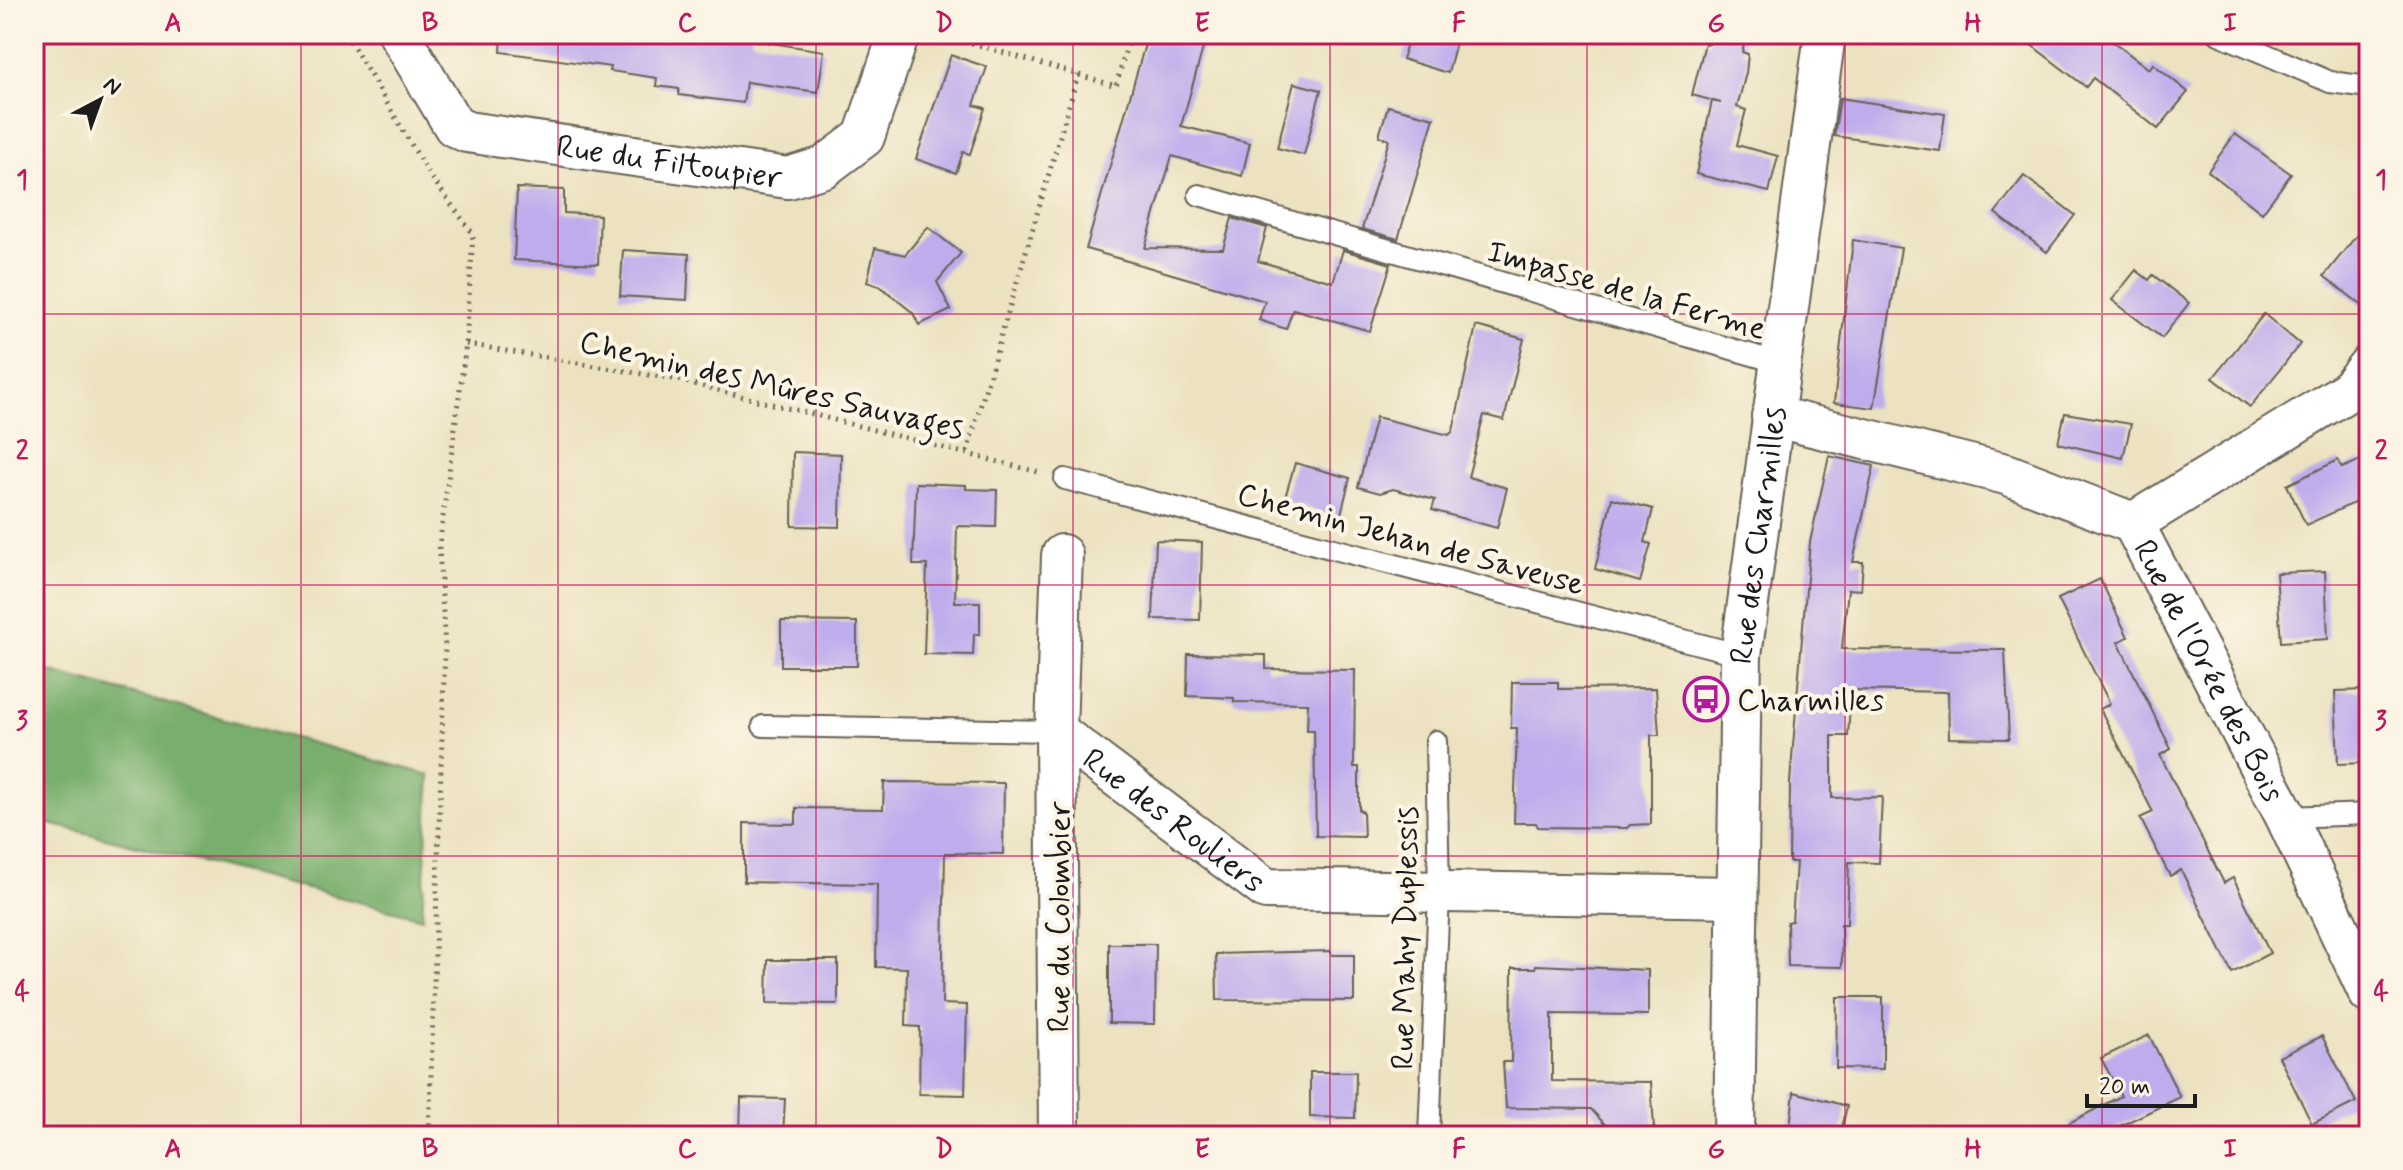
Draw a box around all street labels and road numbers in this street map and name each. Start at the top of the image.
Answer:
street label: Rue du Filtoupier [554,126,785,200]
street label: Impasse de la Ferme [1482,231,1771,351]
street label: Chemin des Mûres Sauvages [575,321,968,454]
street label: Rue des Charmilles [1721,404,1797,667]
street label: Chemin Jehan de Saveuse [1232,473,1589,606]
street label: Rue de l'Orée des Bois [2122,533,2293,809]
street label: Rue des Rouliers [1073,739,1273,904]
street label: Rue du Colombier [1039,801,1081,1033]
street label: Rue Mahy Duplessis [1383,806,1429,1070]

